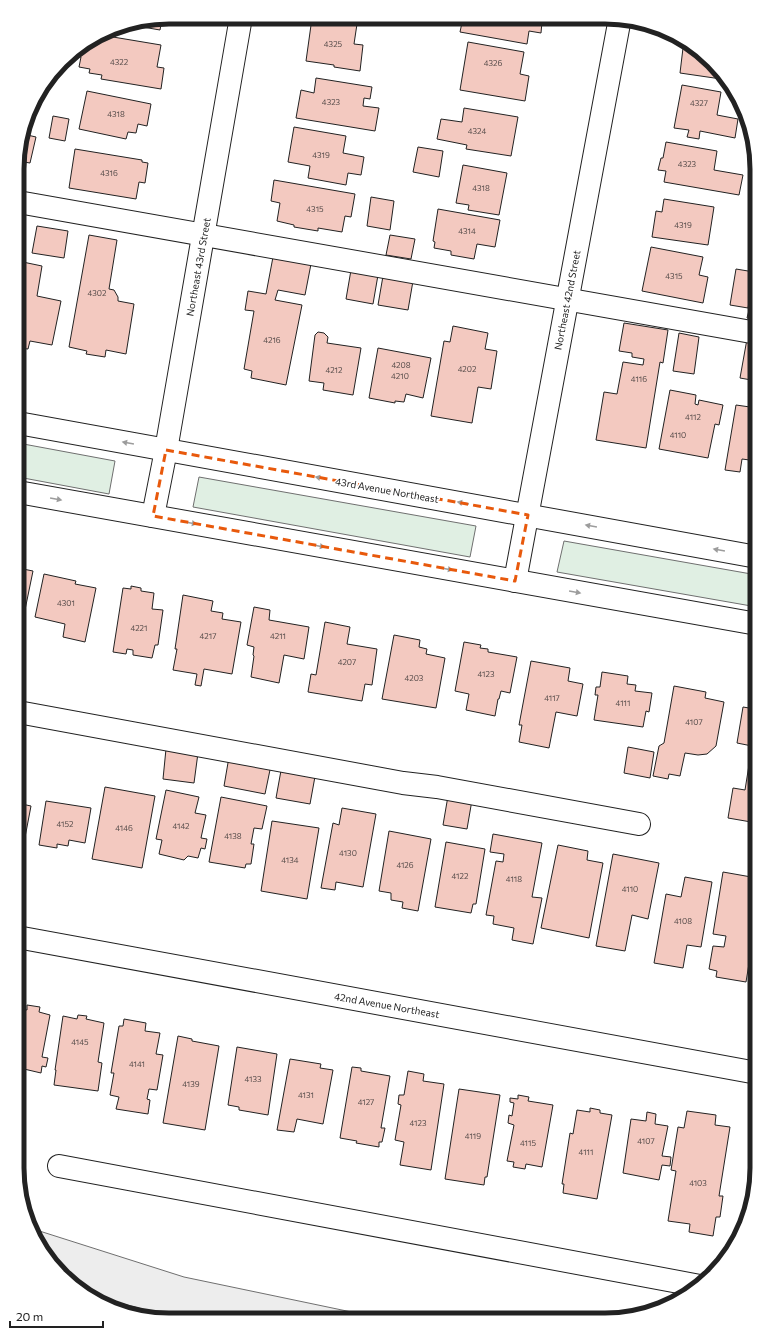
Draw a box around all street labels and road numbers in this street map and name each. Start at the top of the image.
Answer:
street label: Northeast 43rd Street [183,217,213,317]
street label: Northeast 42nd Street [551,249,583,351]
street label: 43rd Avenue Northeast [334,475,440,505]
street label: 42nd Avenue Northeast [333,990,441,1020]

